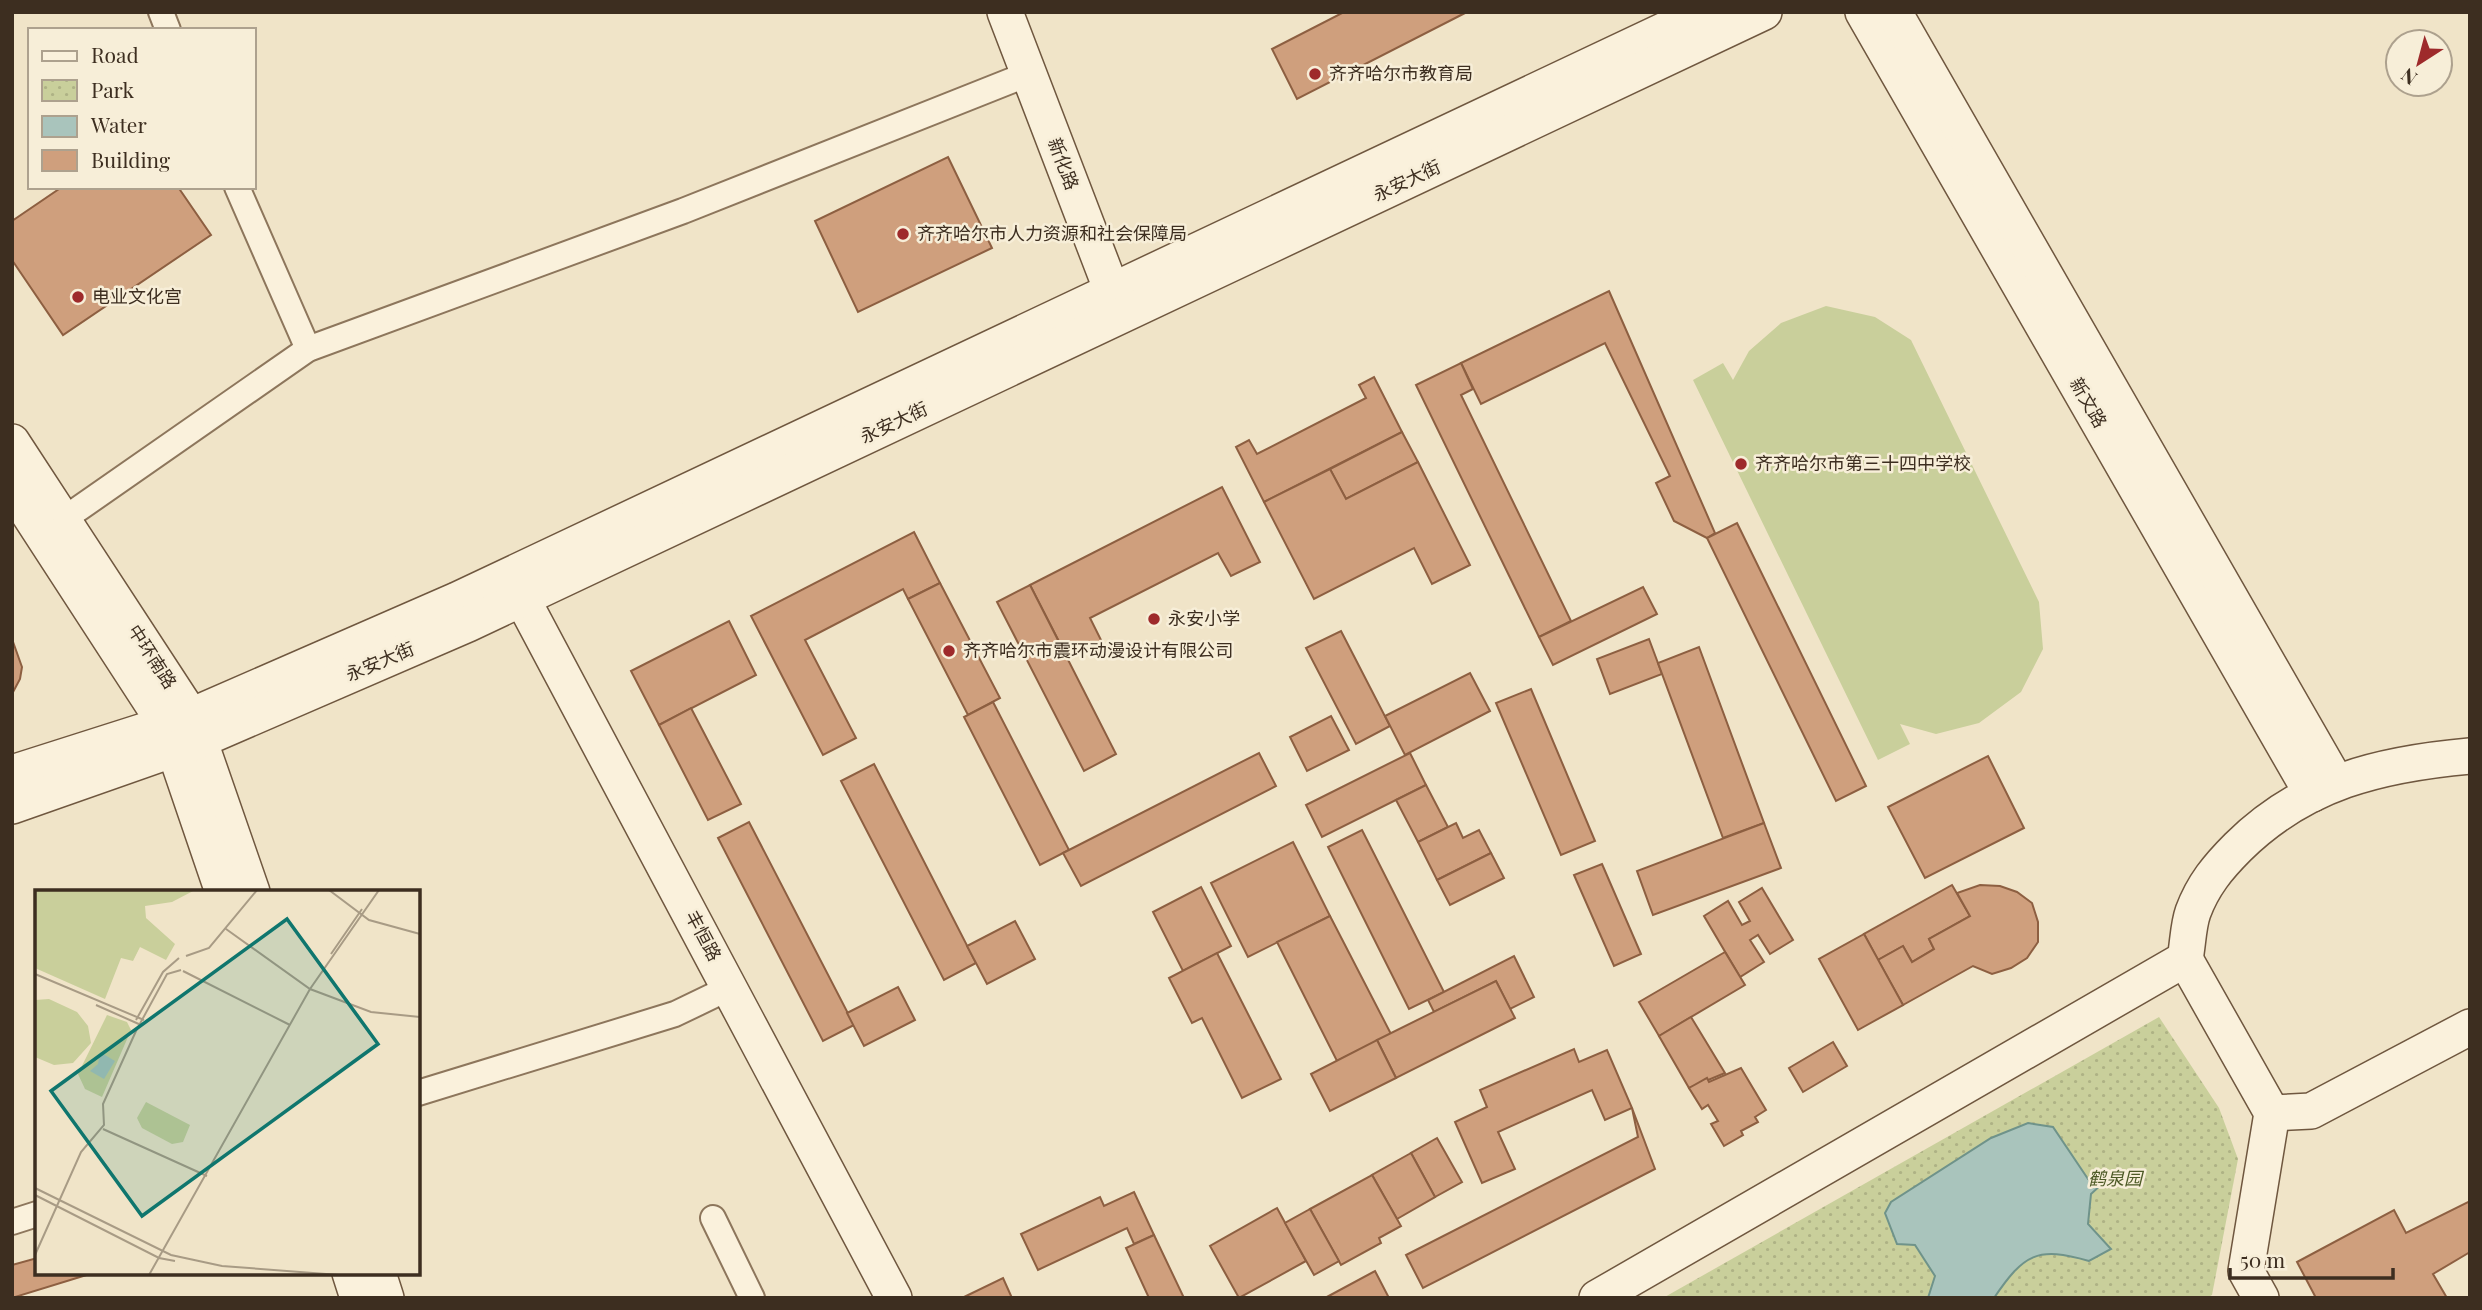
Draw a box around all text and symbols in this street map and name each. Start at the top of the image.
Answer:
legend [28,28,256,189]
north arrow [2384,28,2454,98]
text: Road [91,40,139,68]
place label: 齐齐哈尔市教育局 [1329,61,1473,85]
text: N [2395,63,2422,92]
marker: 齐齐哈尔市教育局 [1307,66,1323,82]
text: Park [91,75,135,103]
text: Water [90,110,147,138]
street label: 新化路 [1043,134,1085,193]
text: Building [91,145,170,173]
street label: 永安大街 [1369,154,1444,206]
place label: 齐齐哈尔市人力资源和社会保障局 [917,221,1187,245]
marker: 齐齐哈尔市人力资源和社会保障局 [895,226,911,242]
place label: 电业文化宫 [92,284,182,308]
marker: 电业文化宫 [70,289,86,305]
street label: 新文路 [2065,373,2113,432]
street label: 永安大街 [856,396,931,448]
place label: 齐齐哈尔市第三十四中学校 [1755,451,1971,475]
marker: 齐齐哈尔市第三十四中学校 [1733,456,1749,472]
place label: 永安小学 [1168,606,1240,630]
marker: 永安小学 [1146,611,1162,627]
street label: 中环南路 [123,620,183,693]
street label: 永安大街 [342,636,417,686]
place label: 齐齐哈尔市震环动漫设计有限公司 [963,638,1233,662]
marker: 齐齐哈尔市震环动漫设计有限公司 [941,643,957,659]
inset map [35,890,420,1275]
street label: 丰恒路 [681,906,727,965]
park label: 鹤泉园 [2088,1166,2145,1190]
scale bar [2230,1236,2393,1280]
text: 50 m [2240,1245,2286,1273]

